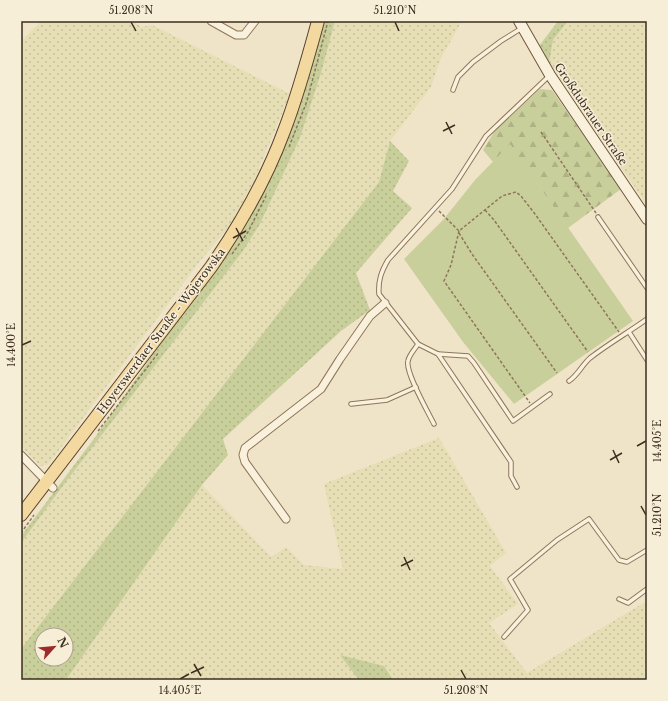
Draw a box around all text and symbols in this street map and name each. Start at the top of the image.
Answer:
text: 51.208°N [109,4,153,17]
text: 51.210°N [373,4,417,17]
street label: Großdubrauer Straße [551,60,631,168]
street label: Hoyerswerdaer Straße - Wojerowska [94,245,229,417]
text: 14.400°E [5,323,18,367]
text: 14.405°E [651,420,664,462]
text: 51.210°N [651,493,664,537]
north arrow [34,627,74,667]
text: N [54,635,72,651]
text: 14.405°E [159,684,201,697]
text: 51.208°N [444,684,488,697]

